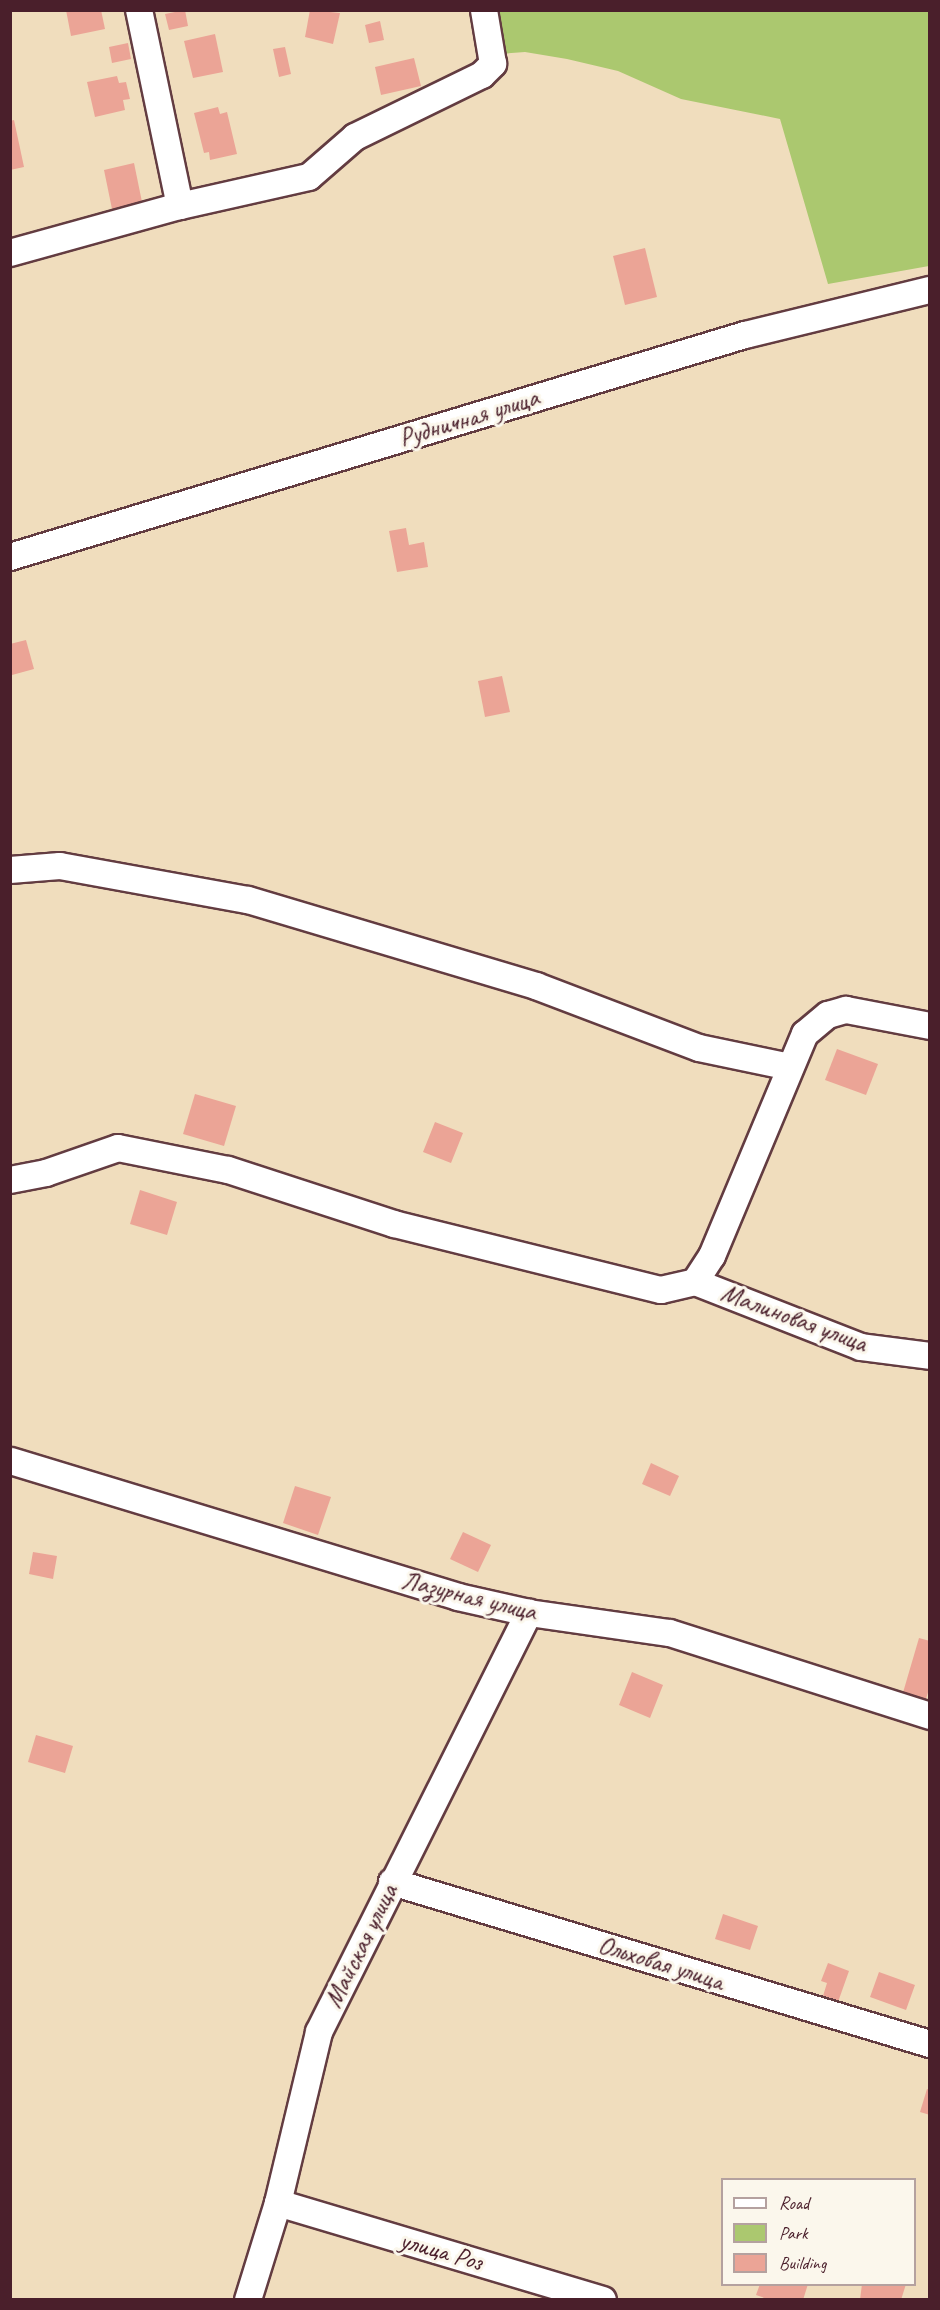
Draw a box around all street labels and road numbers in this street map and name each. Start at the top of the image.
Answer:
street label: Рудничная улица [394,382,544,454]
street label: Малиновая улица [716,1277,872,1359]
street label: Лазурная улица [398,1564,540,1628]
street label: Майская улица [317,1878,405,2014]
street label: Ольховая улица [594,1929,728,1997]
street label: улица Роз [396,2224,486,2278]

